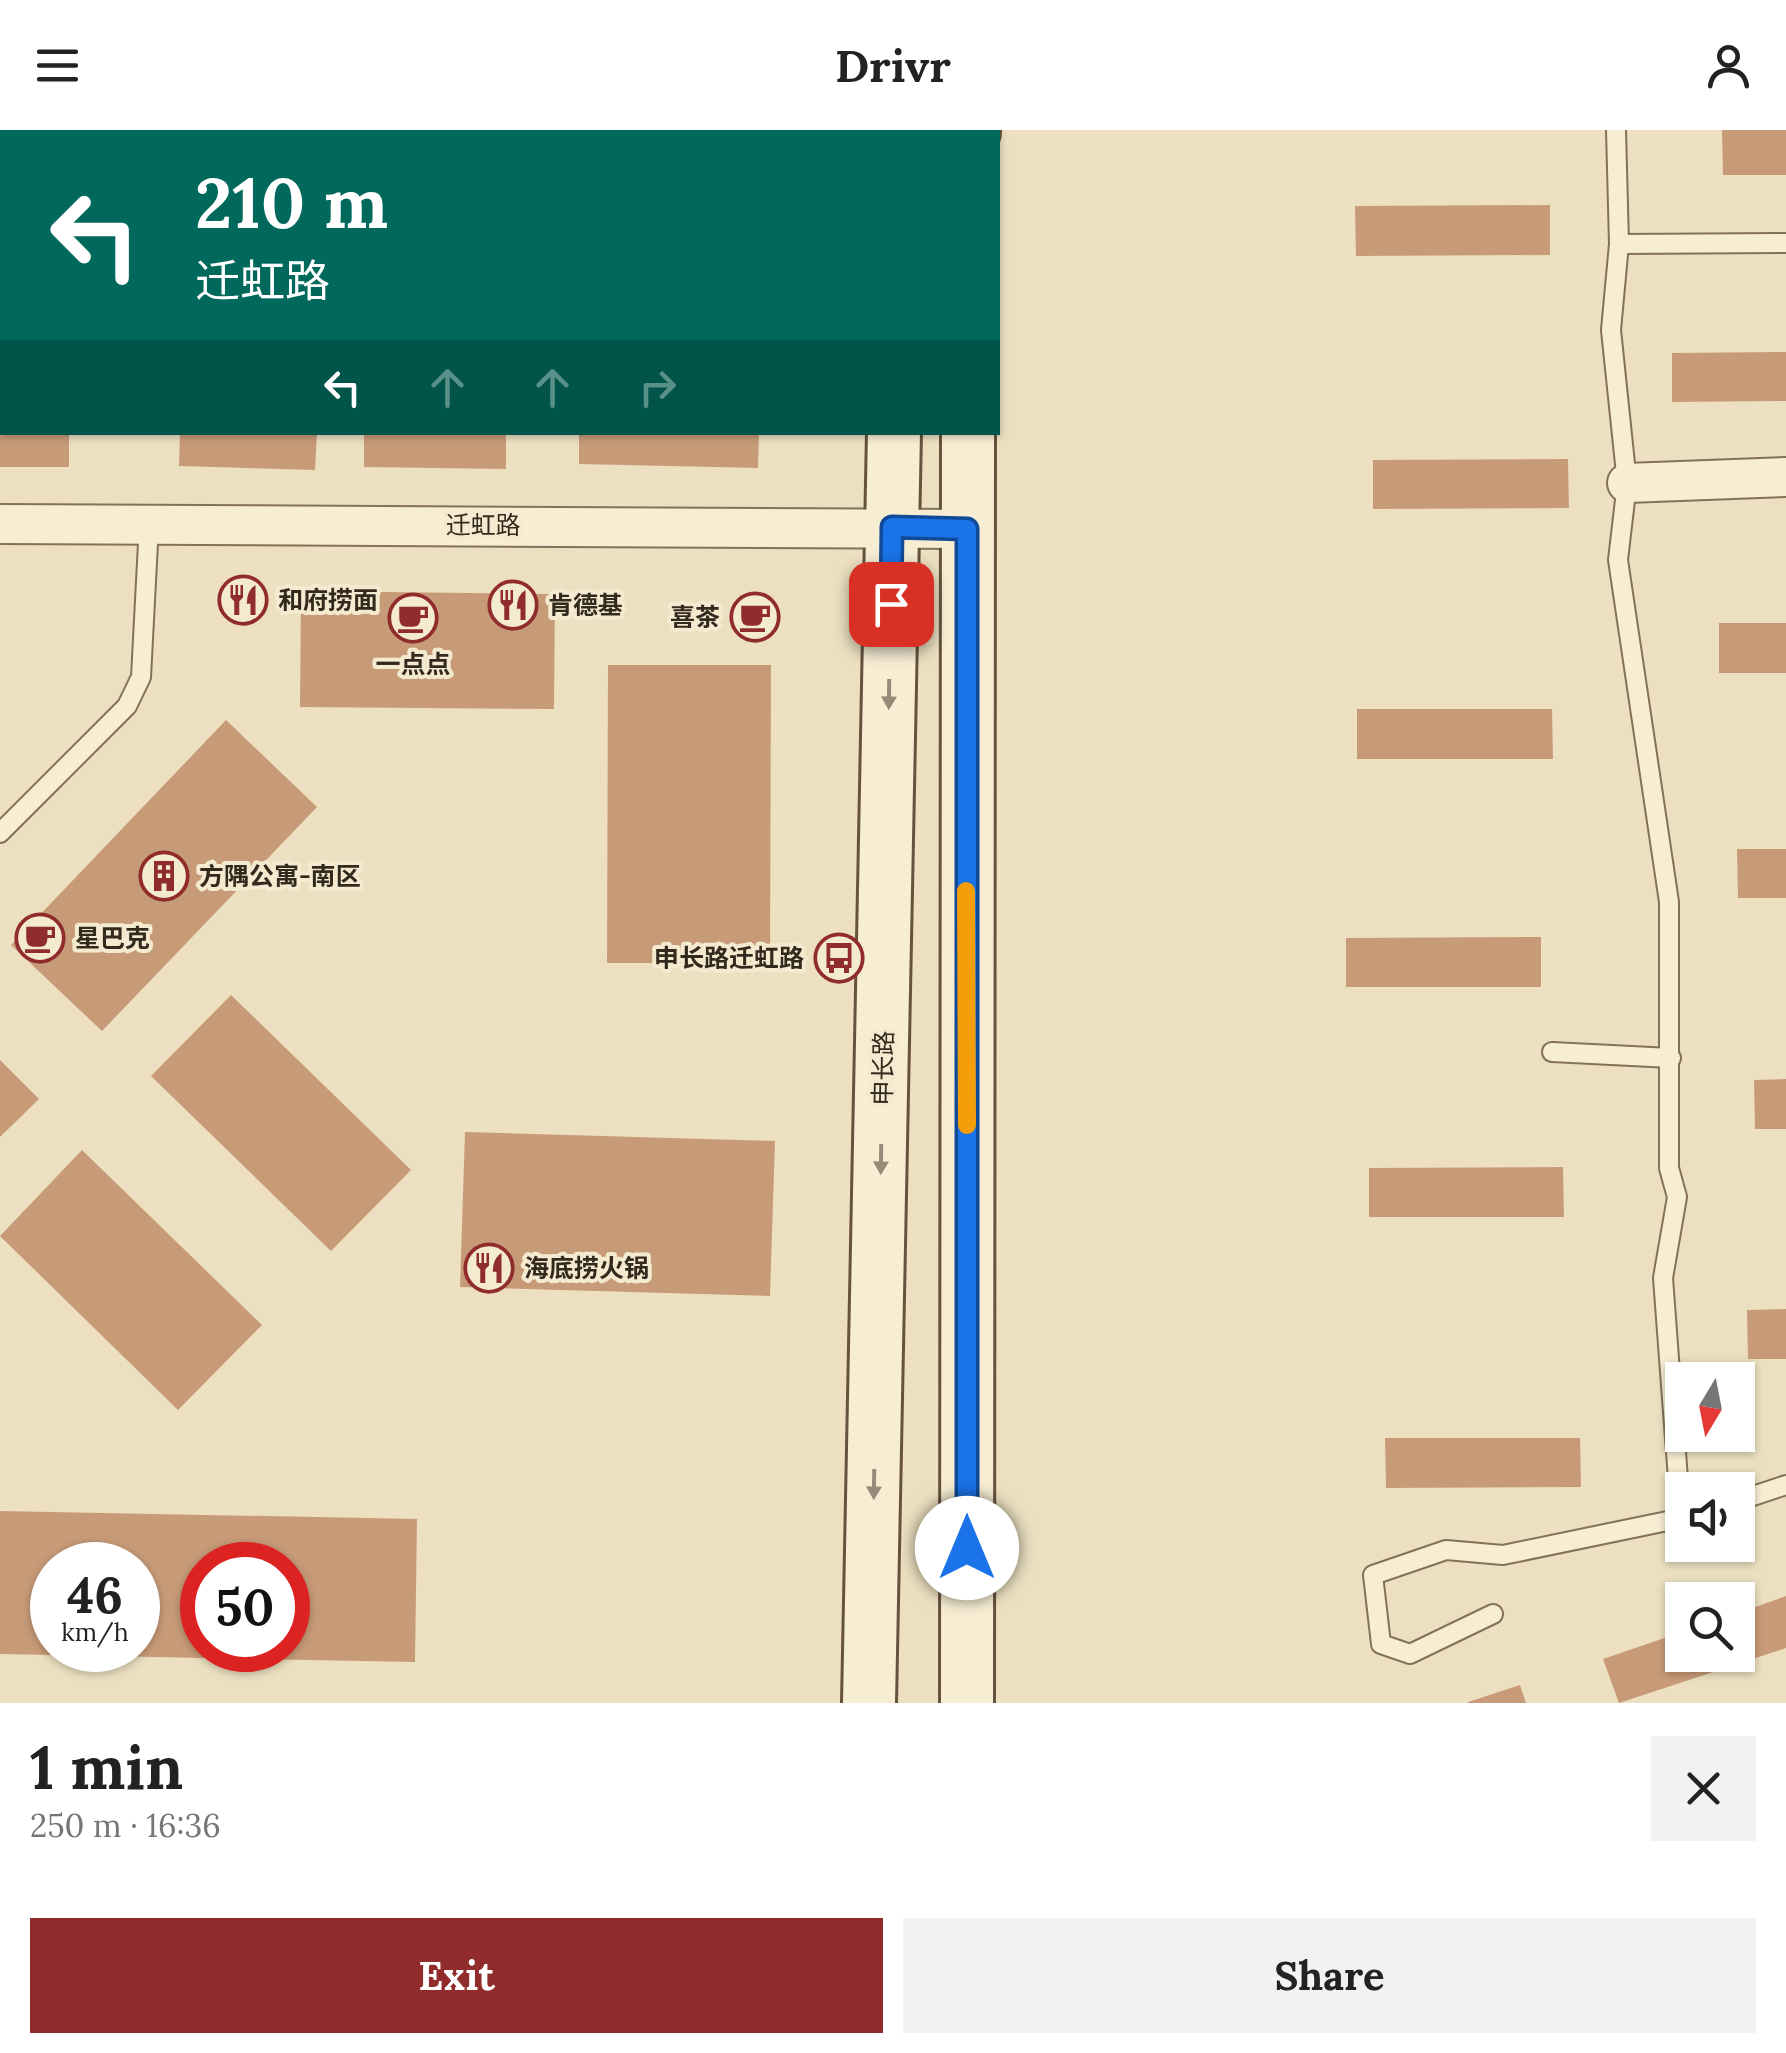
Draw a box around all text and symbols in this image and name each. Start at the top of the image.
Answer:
text: Drivr [835,37,951,94]
icon: menu [30,38,85,93]
icon: person [1701,38,1756,93]
text: 210 m [195,158,388,247]
icon: left [30,170,160,300]
text: 迁虹路 [195,252,330,309]
icon: left [315,360,370,415]
icon: ahead [420,360,475,415]
icon: ahead [525,360,580,415]
icon: right [630,360,685,415]
street label: 迁虹路 [445,509,521,541]
pin [849,562,934,647]
restaurant icon: 和府捞面 [217,574,269,626]
icon: arrive [864,577,919,632]
restaurant icon: 肯德基 [487,579,539,631]
place label: 和府捞面 [278,584,378,616]
place label: 肯德基 [548,589,623,621]
cafe icon: 喜茶 [729,591,781,643]
cafe icon: 一点点 [387,592,439,644]
place label: 喜茶 [670,601,720,633]
place label: 一点点 [375,648,451,680]
one-way arrow [881,679,897,711]
building icon: 方隅公寓-南区 [138,850,190,902]
place label: 方隅公寓-南区 [199,860,361,892]
cafe icon: 星巴克 [14,912,66,964]
place label: 星巴克 [75,922,150,954]
bus stop icon: 申长路迁虹路 [813,932,865,984]
place label: 申长路迁虹路 [654,942,804,974]
street label: 申长路 [866,1030,900,1106]
one-way arrow [872,1144,888,1176]
restaurant icon: 海底捞火锅 [463,1242,515,1294]
place label: 海底捞火锅 [524,1252,649,1284]
north arrow [1665,1362,1755,1452]
map controls [1665,1362,1755,1672]
one-way arrow [866,1469,882,1501]
button: sound [1665,1472,1755,1562]
position arrow [915,1496,1019,1600]
speed limit sign: 50 [180,1542,310,1672]
text: 46 [67,1563,123,1627]
button: search [1665,1582,1755,1672]
text: km/h [61,1616,129,1648]
text: 1 min [30,1729,183,1805]
button: close [1651,1736,1756,1841]
text: 250 m · 16:36 [30,1805,221,1846]
button: Exit [30,1918,883,2033]
button: Share [903,1918,1756,2033]

